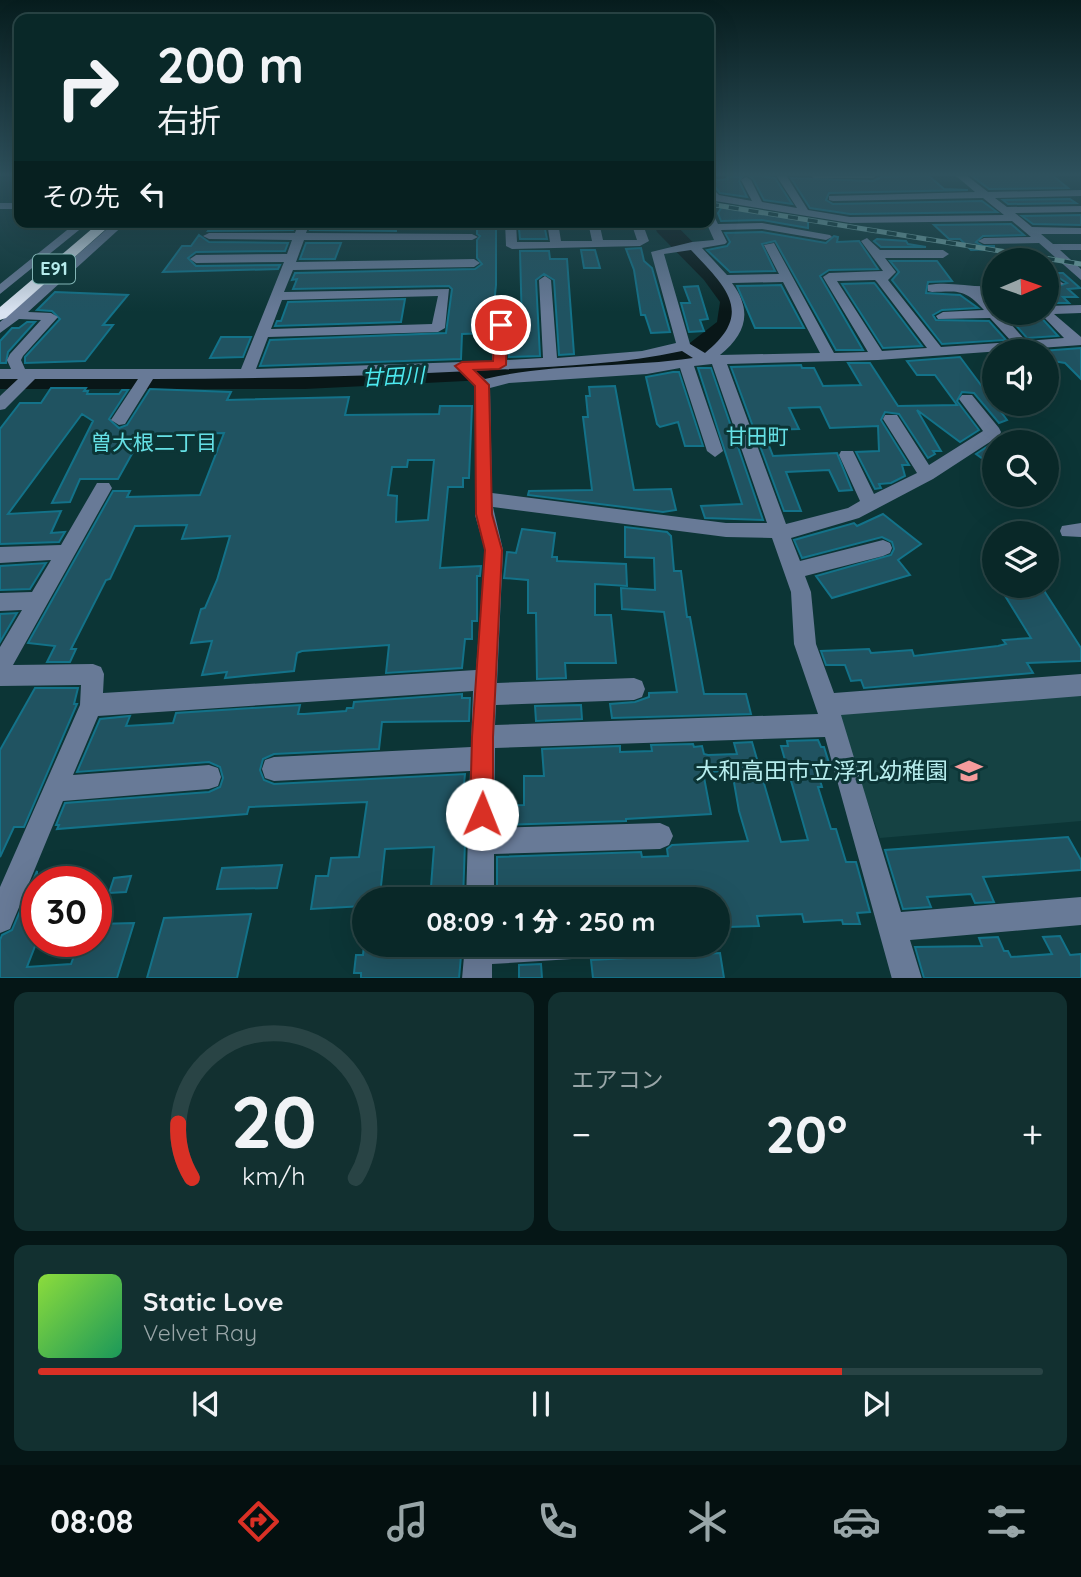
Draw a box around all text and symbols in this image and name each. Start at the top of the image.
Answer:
text: 200 m [157,34,304,95]
icon: right [42,42,133,133]
text: 右折 [157,100,221,140]
icon: left [134,175,172,213]
text: その先 [42,180,120,213]
north arrow [982,248,1059,326]
map controls [982,248,1059,598]
road number: E91 [33,255,75,284]
pin [471,295,531,355]
icon: arrive [482,306,520,344]
button: sound [982,339,1059,416]
water label: 甘田川 [361,361,427,391]
district label: 甘田町 [726,423,789,449]
district label: 曽大根二丁目 [91,429,217,455]
button: search [982,430,1059,507]
button: layers [982,521,1059,598]
place label: 大和高田市立浮孔幼稚園 [695,756,948,785]
school or university icon: 大和高田市立浮孔幼稚園 [954,756,984,786]
position arrow [445,777,519,851]
speed limit sign: 30 [21,866,112,957]
text: 08:09 · 1 分 · 250 m [426,905,656,938]
text: エアコン [572,1065,664,1094]
text: 20 [231,1075,317,1166]
text: 20° [765,1101,847,1166]
text: − [572,1110,591,1158]
text: + [1022,1110,1043,1158]
text: km/h [242,1159,305,1190]
text: Static Love [143,1285,284,1318]
text: Velvet Ray [143,1318,257,1347]
icon: previous [187,1385,225,1423]
icon: pause [522,1385,560,1423]
icon: next [857,1385,895,1423]
icon: directions [234,1497,283,1546]
icon: music [383,1497,432,1546]
icon: phone [533,1497,582,1546]
icon: climate [683,1497,732,1546]
icon: car [832,1497,881,1546]
icon: filters [982,1497,1031,1546]
text: 08:08 [50,1501,133,1541]

